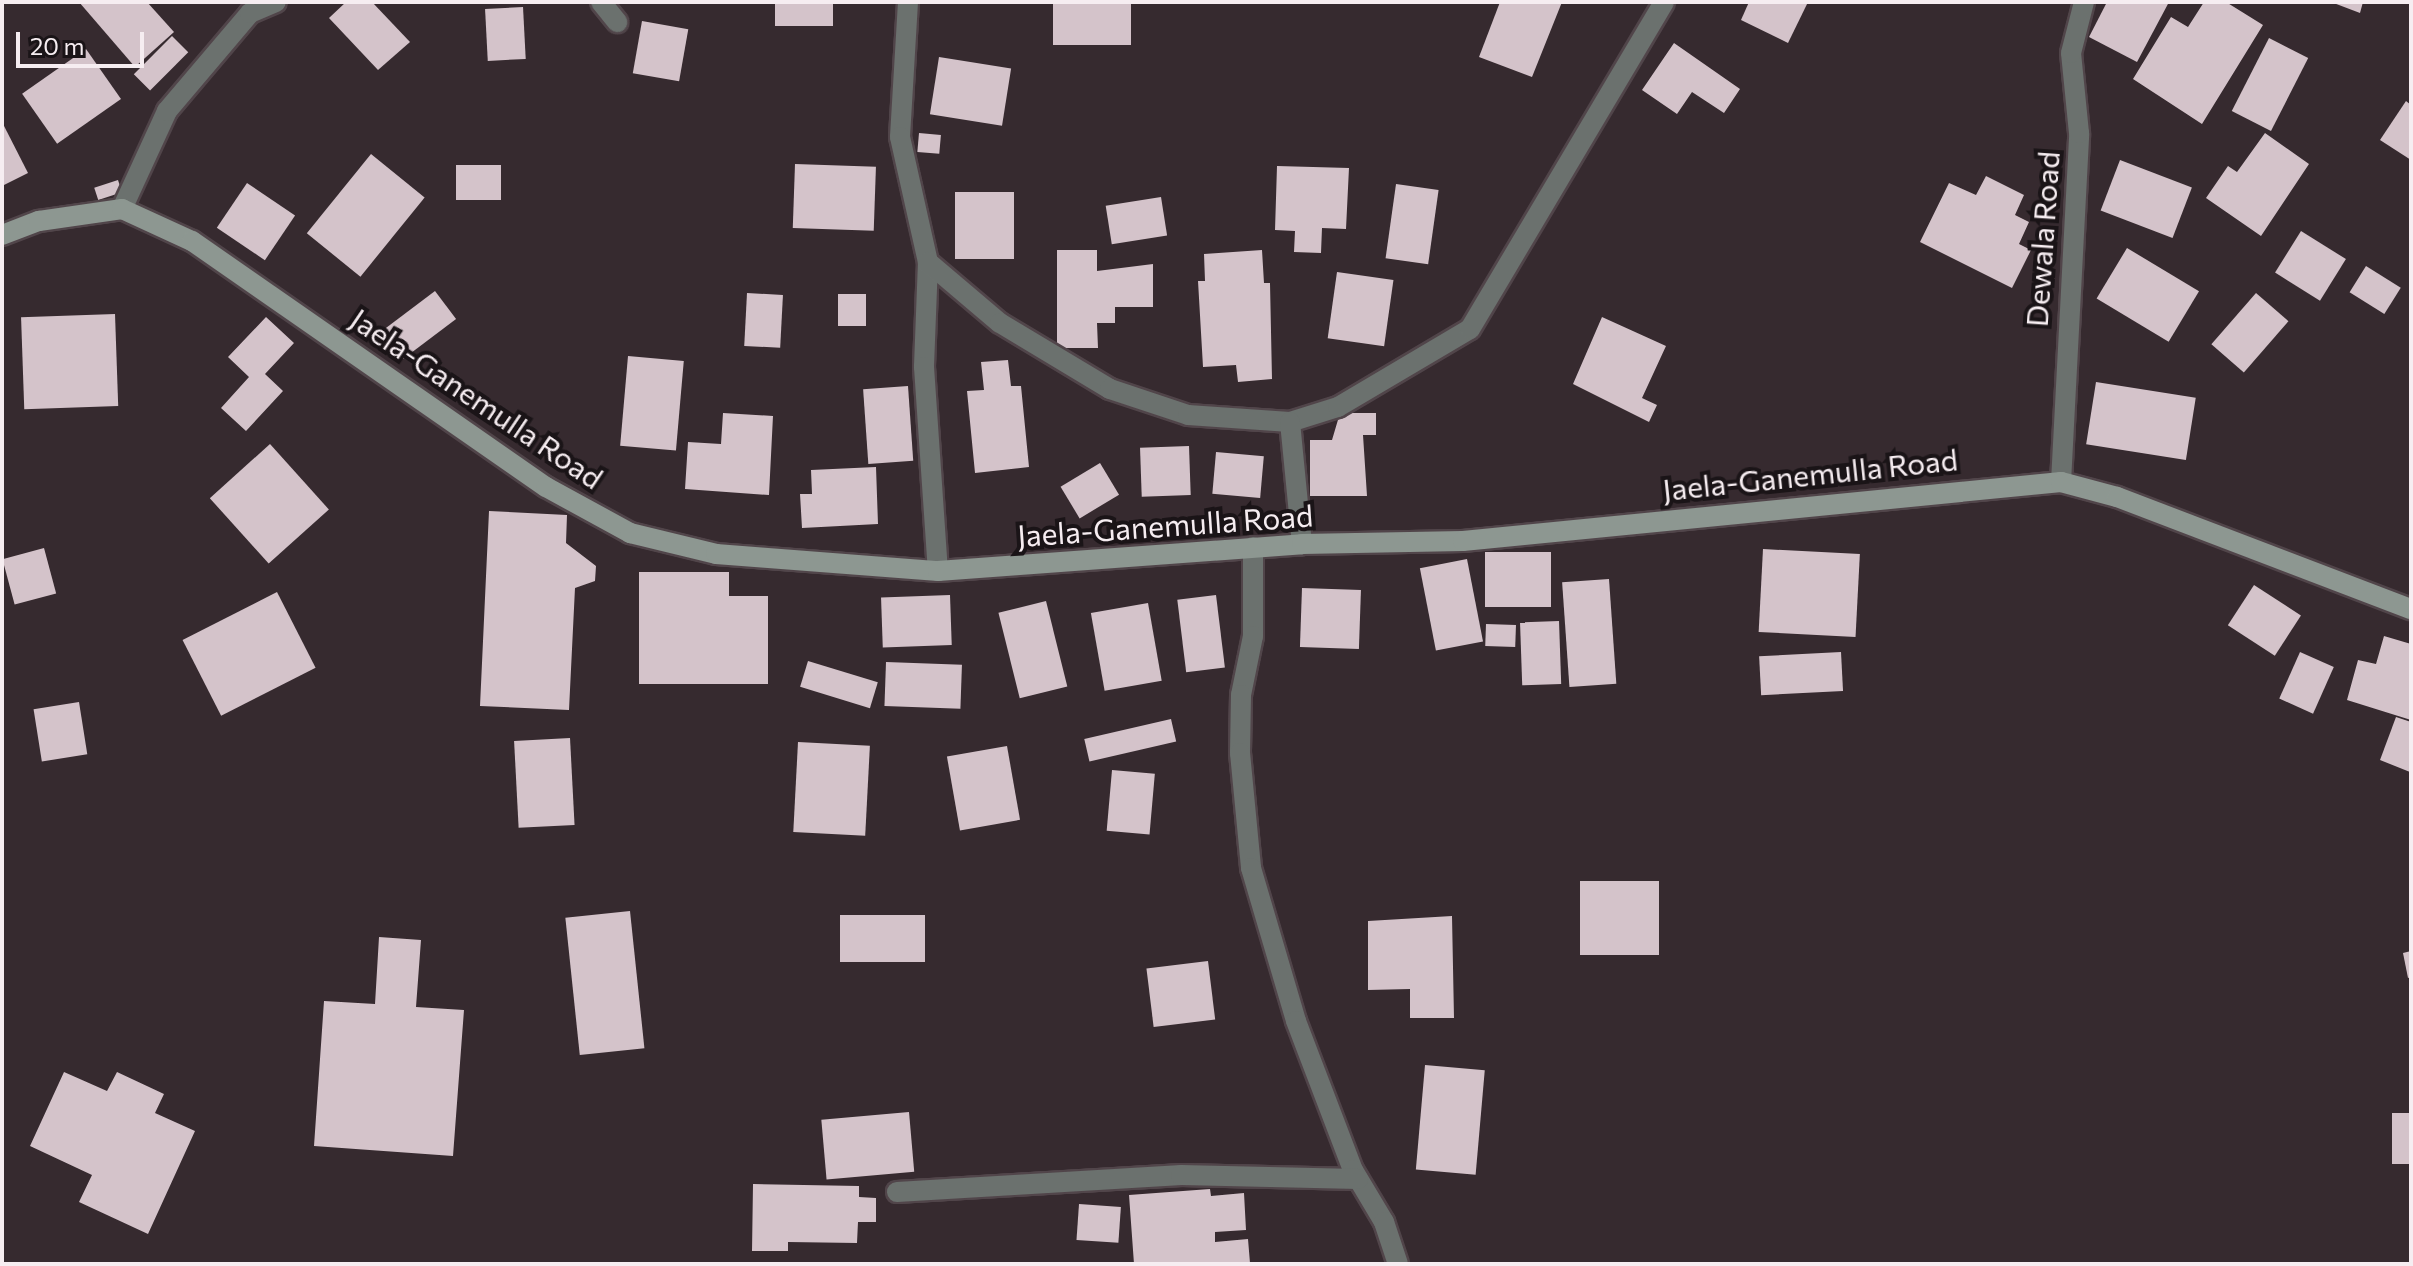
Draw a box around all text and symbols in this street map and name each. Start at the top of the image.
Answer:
scale bar [20,16,148,66]
text: 20 m [30,31,84,60]
street label: Dewala Road [2018,150,2066,328]
street label: Jaela-Ganemulla Road [344,300,610,496]
street label: Jaela-Ganemulla Road [1661,441,1959,507]
street label: Jaela-Ganemulla Road [1016,497,1314,553]

